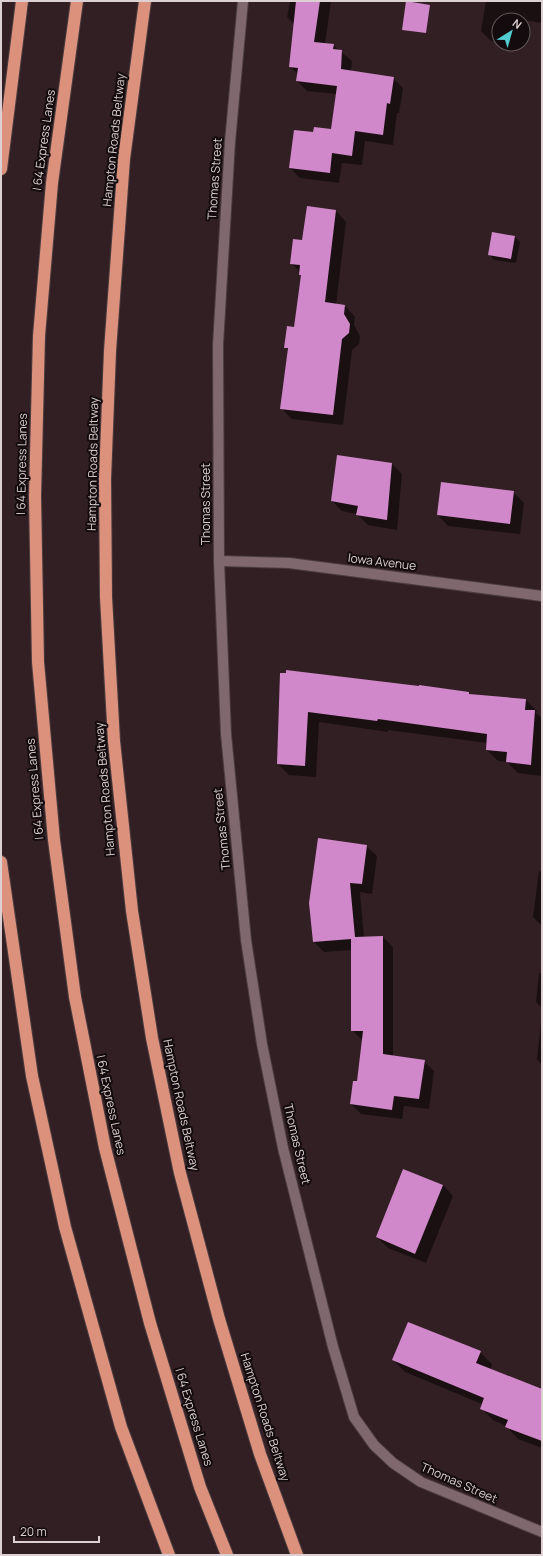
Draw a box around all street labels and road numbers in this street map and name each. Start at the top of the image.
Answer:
street label: Hampton Roads Beltway [98,72,129,207]
street label: I 64 Express Lanes [28,88,59,192]
street label: Thomas Street [203,137,226,221]
street label: Hampton Roads Beltway [83,396,102,531]
street label: I 64 Express Lanes [12,413,31,515]
street label: Thomas Street [197,463,214,545]
street label: Iowa Avenue [347,549,417,574]
street label: Hampton Roads Beltway [90,721,119,857]
street label: I 64 Express Lanes [22,738,47,840]
street label: Thomas Street [209,787,234,871]
street label: Hampton Roads Beltway [159,1038,204,1173]
street label: I 64 Express Lanes [93,1053,130,1156]
street label: Thomas Street [280,1102,315,1186]
street label: Hampton Roads Beltway [237,1351,294,1484]
street label: I 64 Express Lanes [171,1366,217,1468]
street label: Thomas Street [418,1458,500,1507]

